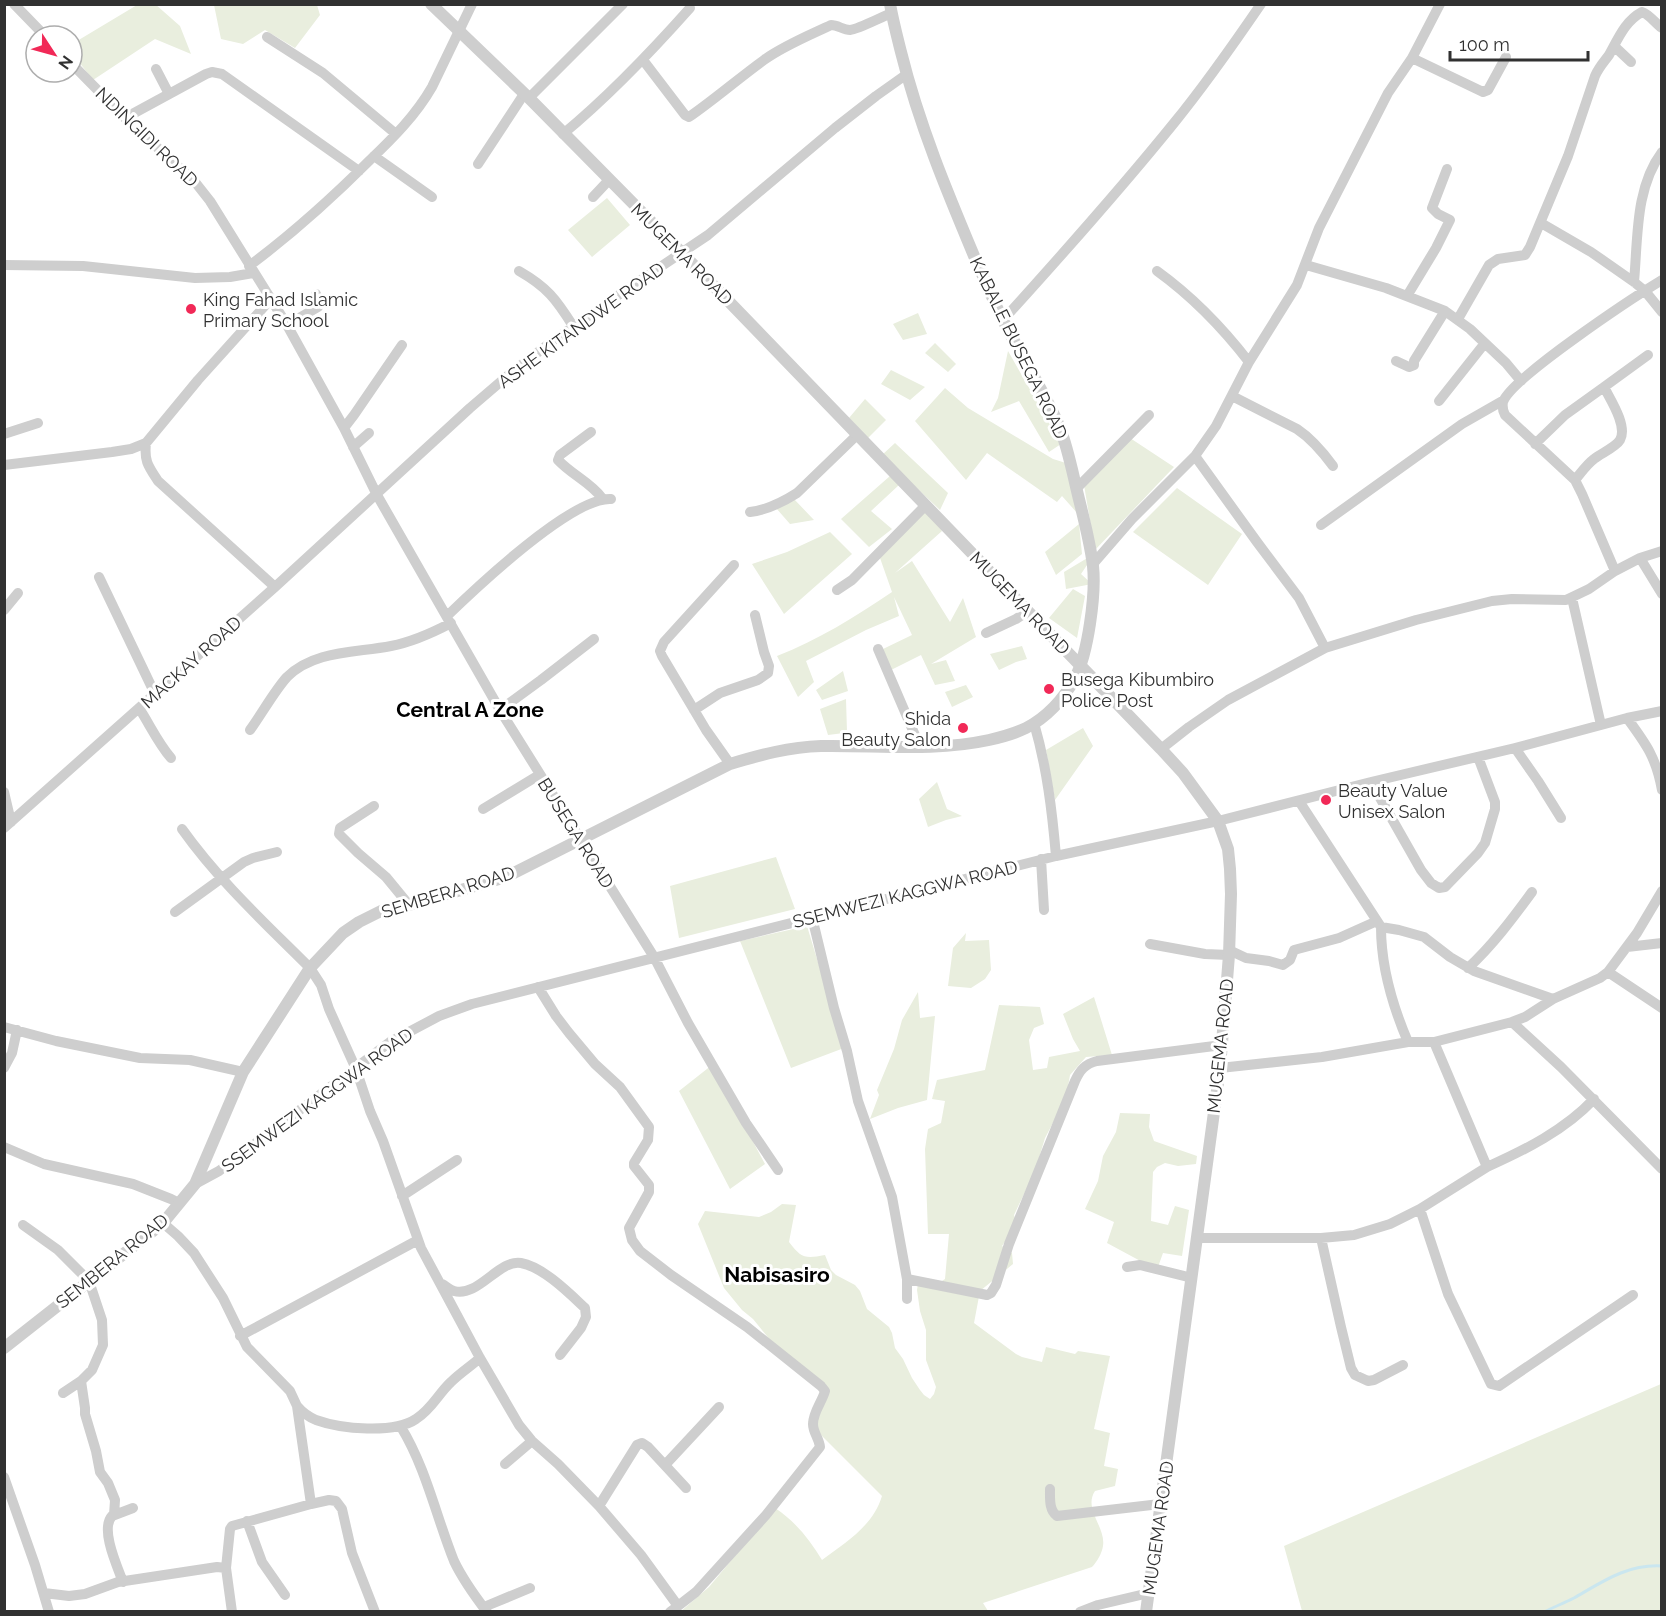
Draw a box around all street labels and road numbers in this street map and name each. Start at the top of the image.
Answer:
street label: NDINGIDI ROAD [91,83,203,191]
street label: MUGEMA ROAD [627,199,737,309]
street label: KABALE BUSEGA ROAD [966,254,1072,443]
street label: ASHE KITANDWE ROAD [494,258,668,392]
street label: MUGEMA ROAD [966,547,1075,659]
street label: MACKAY ROAD [137,611,246,713]
street label: BUSEGA ROAD [534,774,618,892]
street label: SSEMWEZI KAGGWA ROAD [790,856,1020,932]
street label: SEMBERA ROAD [379,862,517,922]
street label: MUGEMA ROAD [1202,978,1238,1114]
street label: SSEMWEZI KAGGWA ROAD [217,1023,417,1176]
street label: SEMBERA ROAD [52,1209,172,1313]
street label: MUGEMA ROAD [1138,1460,1178,1596]

